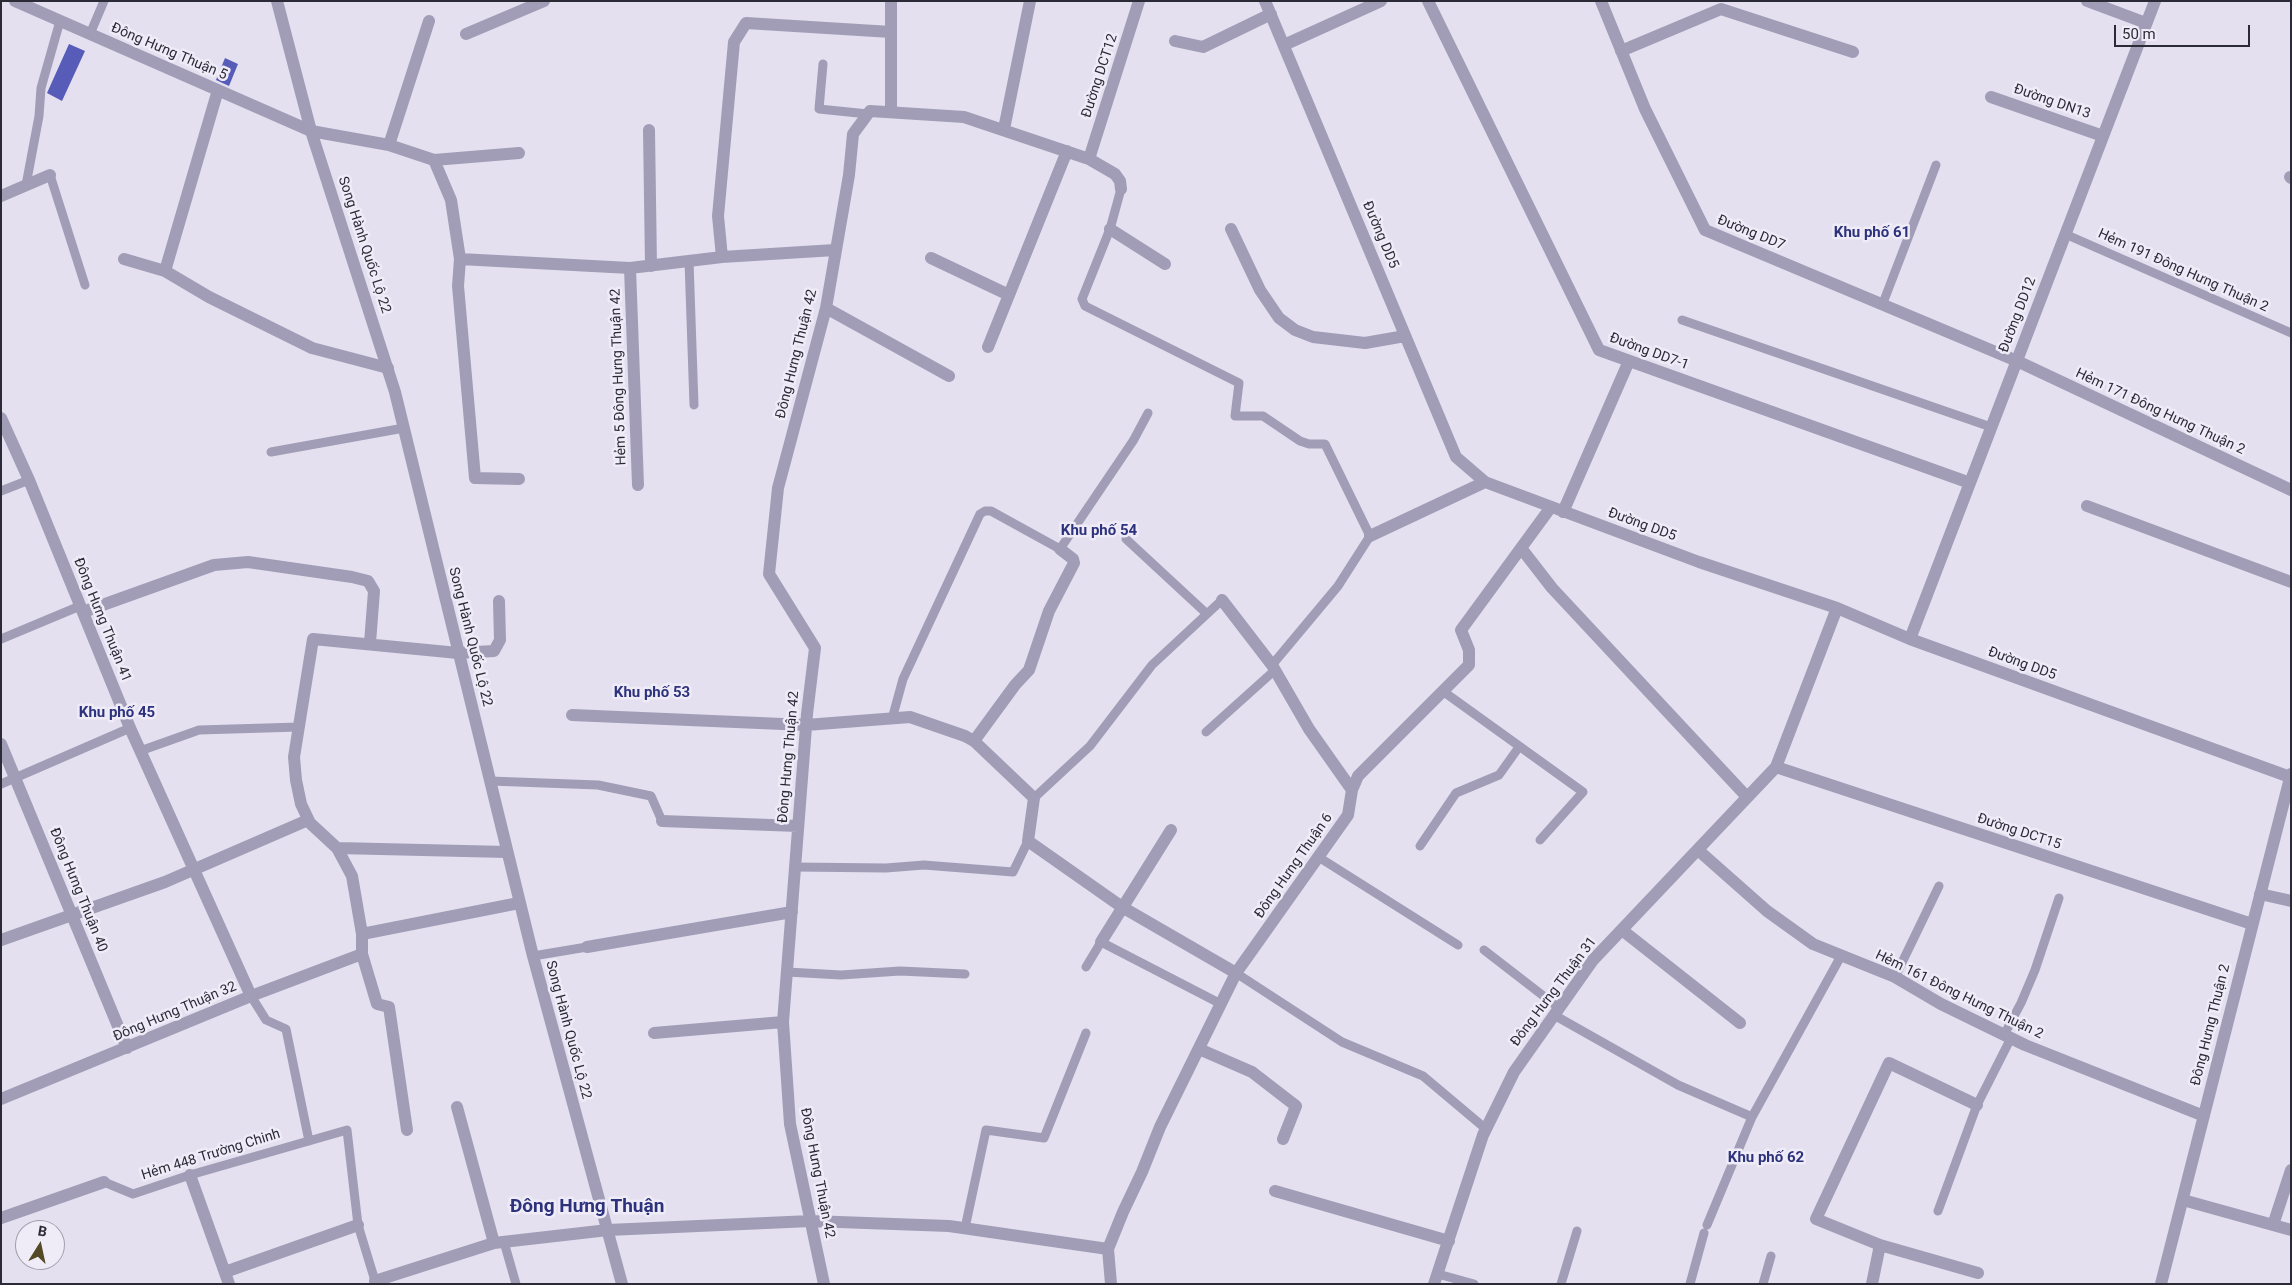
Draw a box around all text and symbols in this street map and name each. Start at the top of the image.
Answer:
scale bar [2117,15,2253,47]
street label: Đông Hưng Thuận 5 [108,20,230,84]
text: 50 m [2122,25,2156,43]
street label: Đường DCT12 [1079,32,1121,120]
street label: Đường DN13 [2011,81,2093,123]
street label: Song Hành Quốc Lộ 22 [334,175,394,315]
street label: Đường DD5 [1358,199,1402,271]
street label: Đường DD7 [1715,212,1787,254]
district label: Khu phố 61 [1834,224,1910,242]
street label: Hẻm 191 Đông Hưng Thuận 2 [2095,226,2271,316]
street label: Đường DD12 [1996,275,2040,355]
street label: Hẻm 5 Đông Hưng Thuận 42 [608,288,630,466]
street label: Đông Hưng Thuận 42 [773,288,821,420]
street label: Đường DD7-1 [1607,330,1691,374]
street label: Hẻm 171 Đông Hưng Thuận 2 [2073,365,2247,459]
street label: Đường DD5 [1606,505,1678,545]
district label: Khu phố 54 [1061,522,1137,540]
street label: Đông Hưng Thuận 41 [69,555,135,685]
street label: Song Hành Quốc Lộ 22 [445,566,495,708]
street label: Đường DD5 [1986,644,2058,684]
district label: Khu phố 53 [614,684,690,702]
street label: Đông Hưng Thuận 42 [775,690,803,824]
district label: Khu phố 45 [79,704,155,722]
street label: Đông Hưng Thuận 6 [1251,810,1337,922]
street label: Đường DCT15 [1975,811,2063,853]
street label: Đông Hưng Thuận 40 [45,825,111,955]
street label: Đông Hưng Thuận 31 [1507,934,1601,1050]
street label: Hẻm 161 Đông Hưng Thuận 2 [1872,947,2046,1043]
street label: Song Hành Quốc Lộ 22 [541,959,595,1101]
street label: Đông Hưng Thuận 2 [2188,963,2234,1087]
street label: Đông Hưng Thuận 32 [111,978,239,1046]
street label: Đông Hưng Thuận 42 [796,1106,838,1240]
street label: Hẻm 448 Trường Chinh [140,1126,282,1184]
district label: Khu phố 62 [1728,1149,1804,1167]
district label: Đông Hưng Thuận [510,1196,664,1218]
north arrow [15,1220,65,1270]
text: B [37,1223,48,1240]

